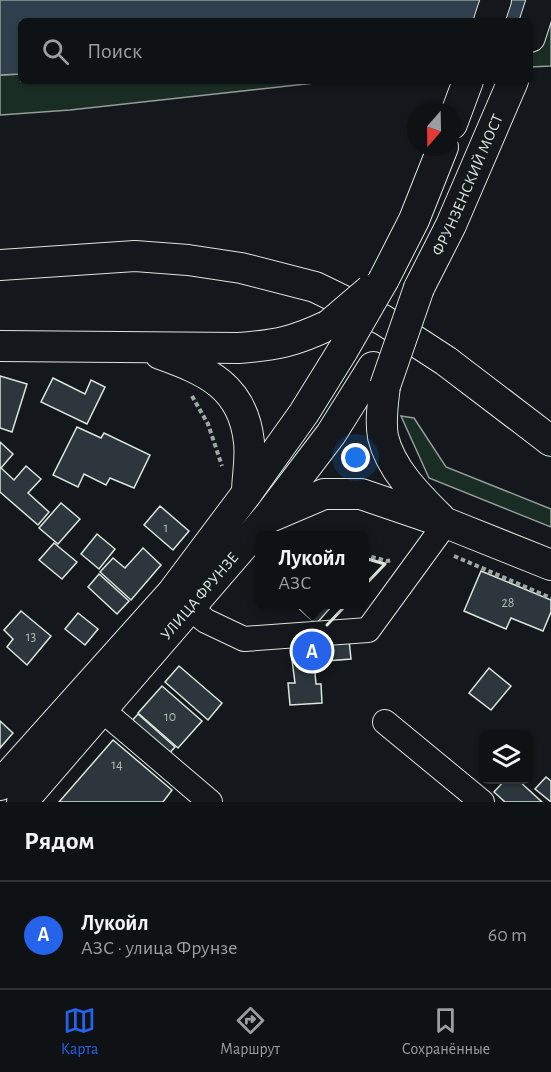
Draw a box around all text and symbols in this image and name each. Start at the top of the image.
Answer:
search box [18,18,533,84]
icon: search [39,35,72,68]
text: Поиск [87,40,142,62]
north arrow [407,102,461,156]
street label: ФРУНЗЕНСКИЙ МОСТ [429,111,506,258]
your location [341,443,370,472]
house number: 1 [164,521,168,535]
popup [255,531,369,609]
text: Лукойл [278,547,346,569]
street label: УЛИЦА ФРУНЗЕ [158,549,242,643]
text: АЗС [278,573,311,593]
house number: 28 [501,596,515,610]
pin: A [292,628,332,674]
house number: 13 [26,630,37,644]
house number: 10 [164,710,176,724]
map controls [479,730,533,784]
button: layers [479,730,533,784]
house number: 14 [111,758,123,772]
text: Рядом [24,828,95,854]
text: Лукойл [81,912,149,934]
text: A [38,925,50,945]
text: 60 m [488,925,527,945]
text: АЗС · улица Фрунзе [81,938,238,958]
tab: Карта [61,1004,98,1059]
tab: Маршрут [220,1004,280,1059]
tab: Сохранённые [402,1004,490,1059]

